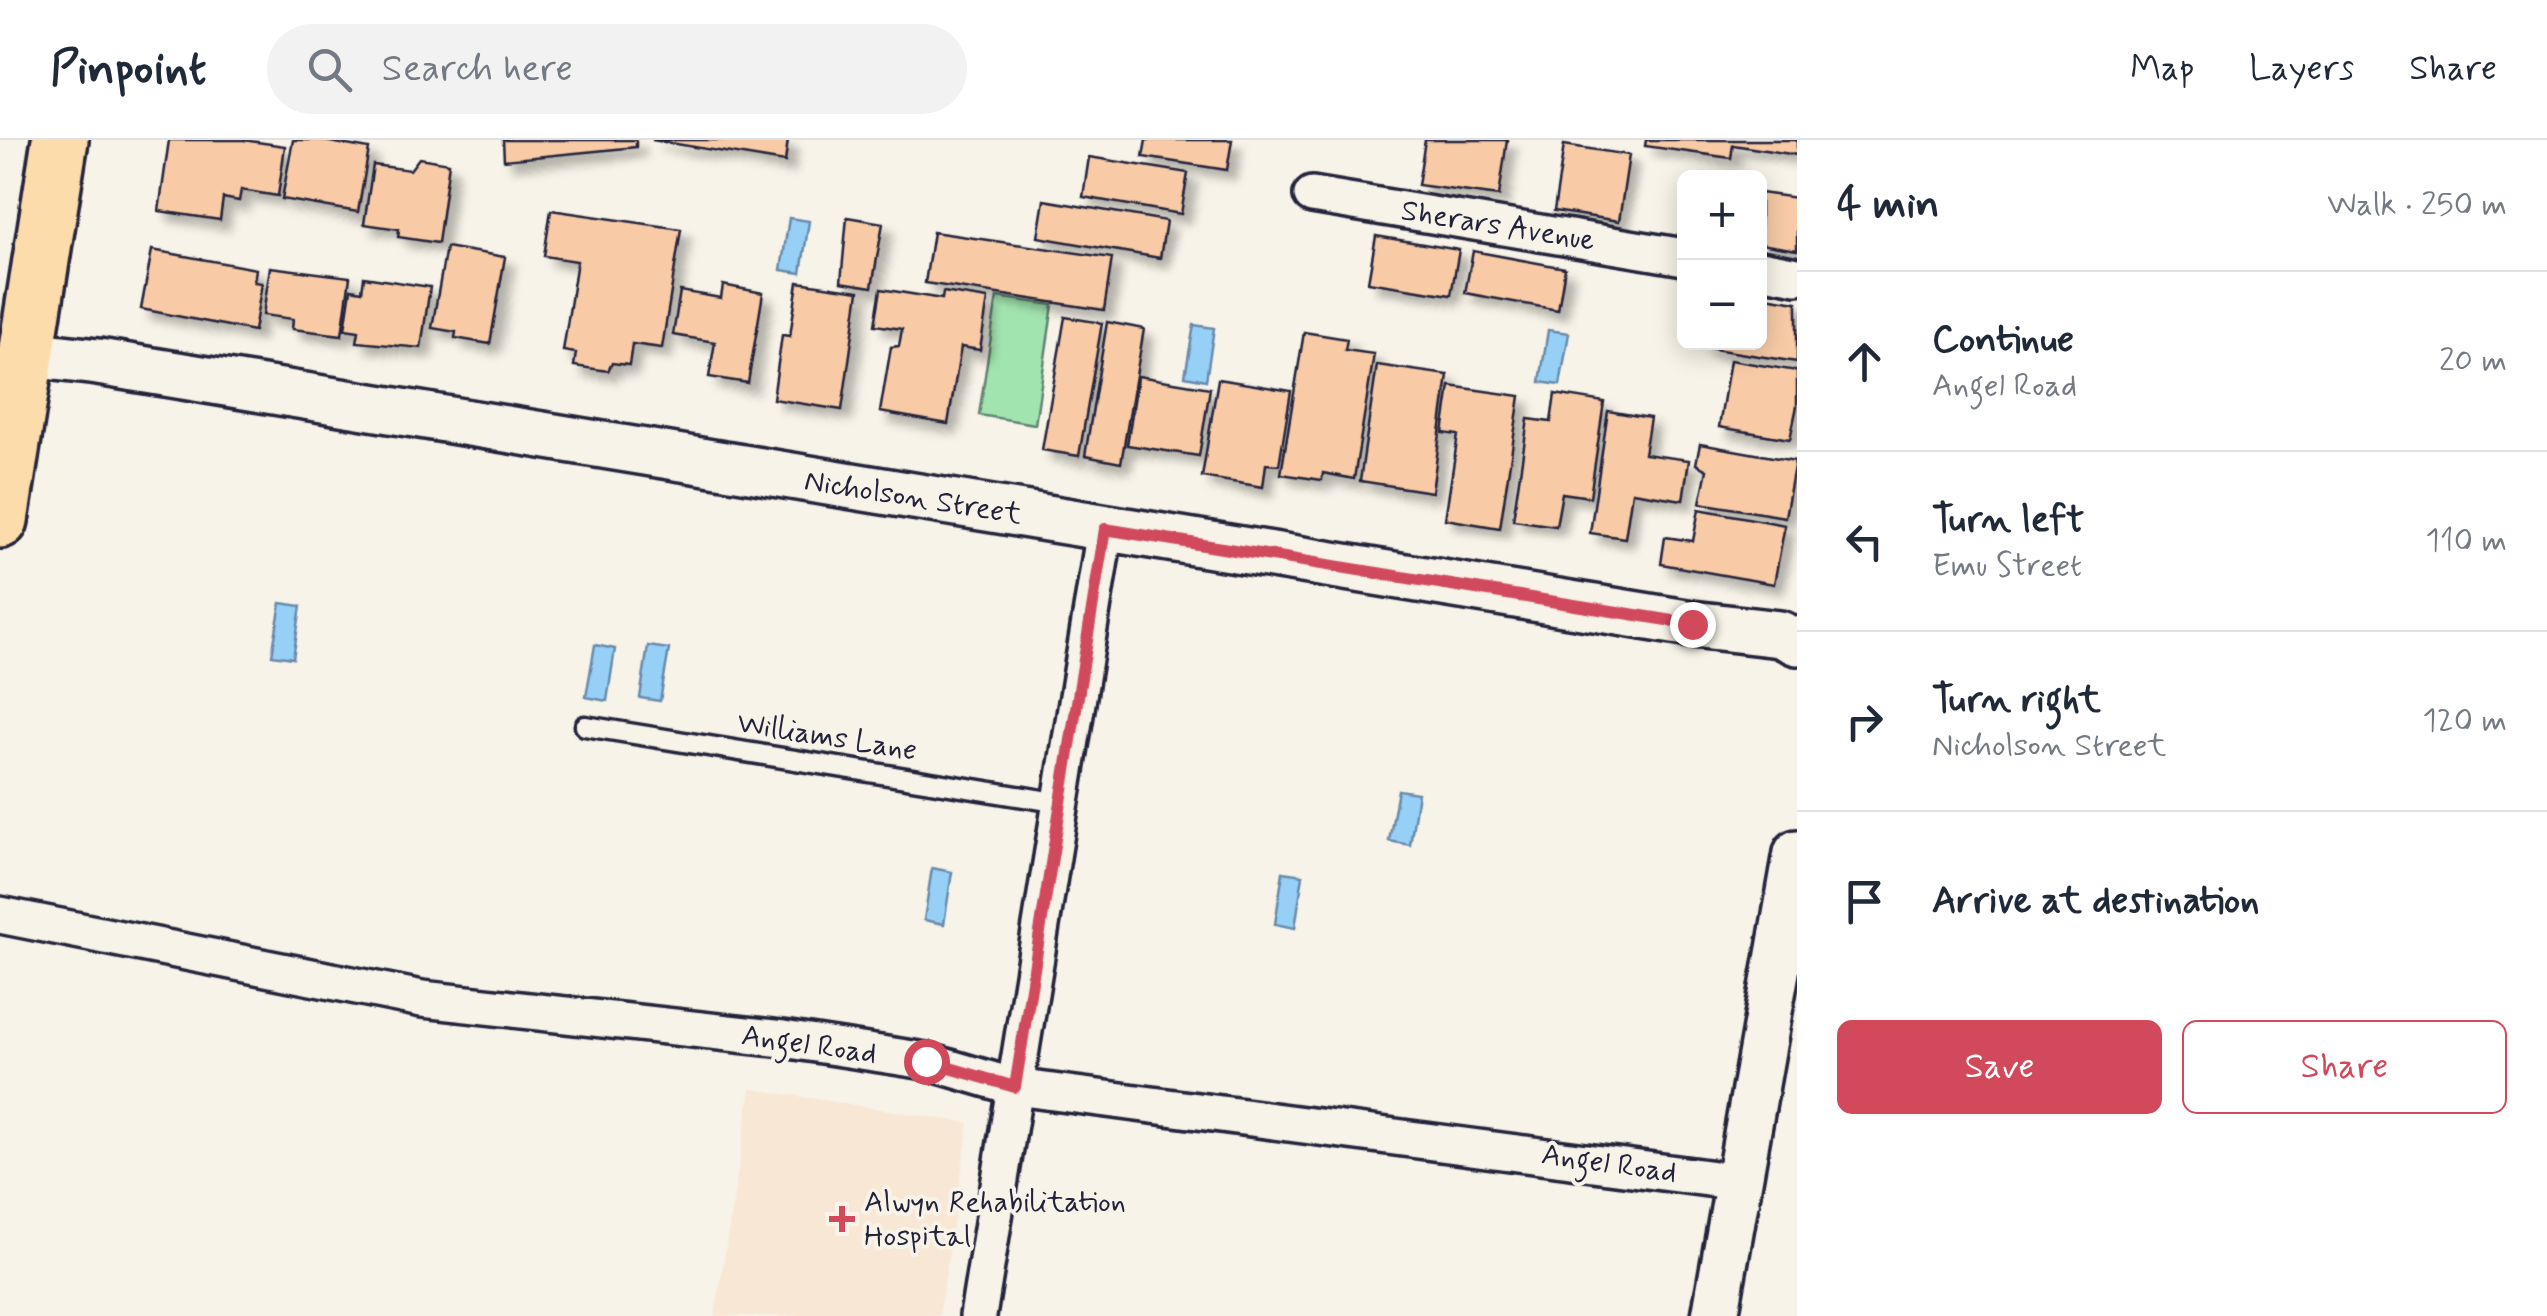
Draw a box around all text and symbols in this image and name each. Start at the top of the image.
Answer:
search box [267,24,967,114]
text: Pinpoint [50,38,207,101]
icon: search [302,42,357,97]
text: Search here [382,45,573,94]
text: Map [2130,46,2194,92]
text: Layers [2249,46,2354,92]
text: Share [2409,46,2497,92]
map controls [1677,170,1767,350]
button: + [1677,170,1767,260]
text: 4 min [1837,178,1939,233]
text: Walk · 250 m [2327,184,2507,226]
street label: Sherars Avenue [1398,191,1598,261]
button: − [1677,260,1767,350]
text: Continue [1932,316,2074,365]
icon: ahead [1837,334,1892,389]
text: 20 m [2439,340,2507,382]
text: Angel Road [1932,365,2077,407]
street label: Nicholson Street [802,462,1025,534]
text: Turn left [1932,496,2084,545]
icon: left [1837,514,1892,569]
text: 110 m [2426,520,2507,562]
text: Emu Street [1932,545,2082,587]
route end [1670,602,1716,648]
text: Turn right [1932,676,2101,725]
icon: right [1837,694,1892,749]
text: 120 m [2422,700,2507,742]
street label: Williams Lane [734,704,920,770]
text: Nicholson Street [1932,725,2166,767]
icon: arrive [1837,874,1892,929]
text: Arrive at destination [1932,877,2259,926]
street label: Angel Road [739,1016,879,1077]
button: Save [1837,1020,2162,1114]
button: Share [2182,1020,2507,1114]
route start [904,1039,950,1085]
street label: Angel Road [1539,1135,1679,1196]
place label: Alwyn Rehabilitation Hospital [864,1183,1126,1256]
marker: Alwyn Rehabilitation Hospital [829,1206,855,1232]

